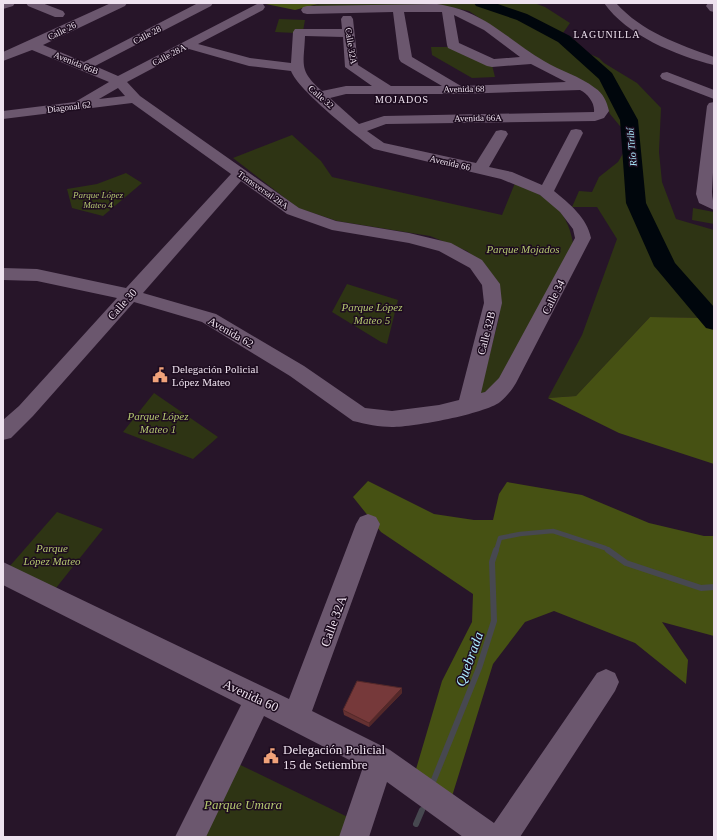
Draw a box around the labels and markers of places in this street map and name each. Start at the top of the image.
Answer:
place label: Delegación Policial López Mateo [172,363,258,388]
public building icon: Delegación Policial López Mateo [151,366,169,384]
place label: Delegación Policial 15 de Setiembre [283,742,386,772]
public building icon: Delegación Policial 15 de Setiembre [262,747,280,765]

